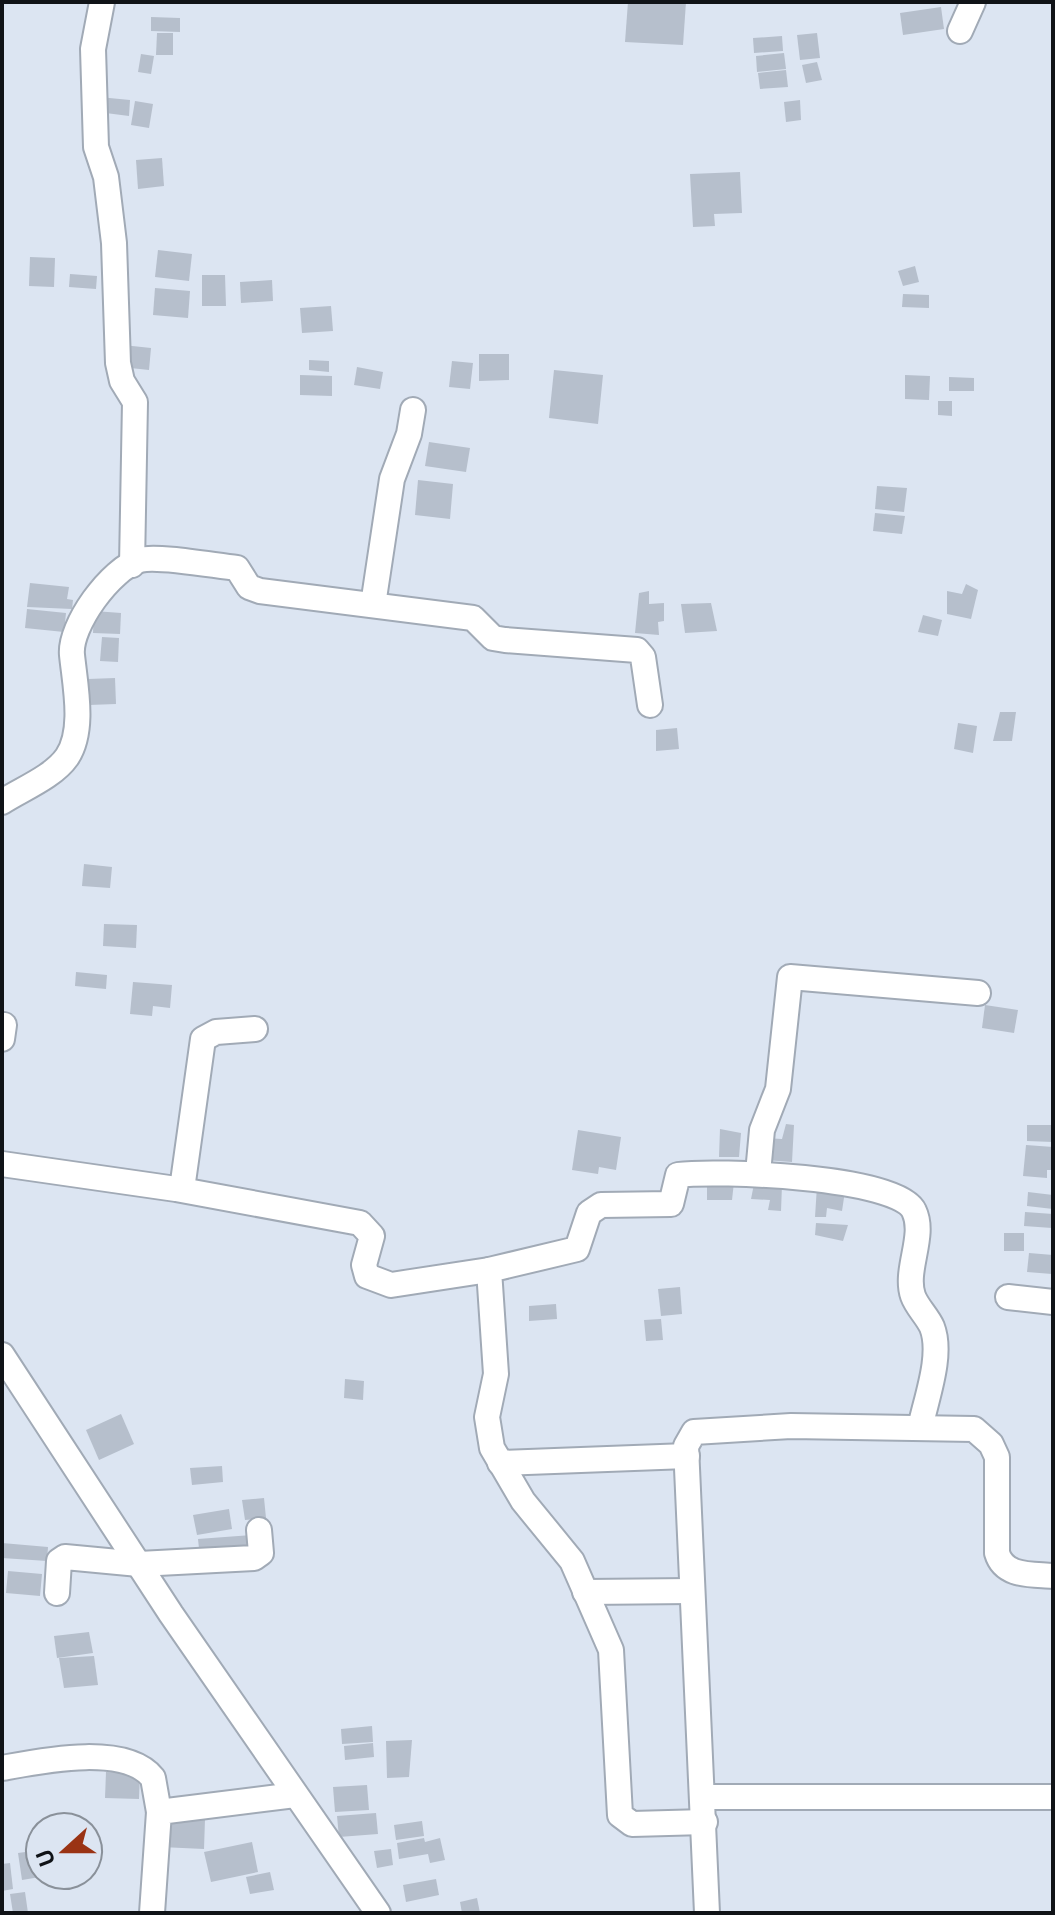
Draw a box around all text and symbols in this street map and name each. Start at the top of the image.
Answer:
north arrow [24,1811,104,1891]
text: U [30,1846,60,1870]

